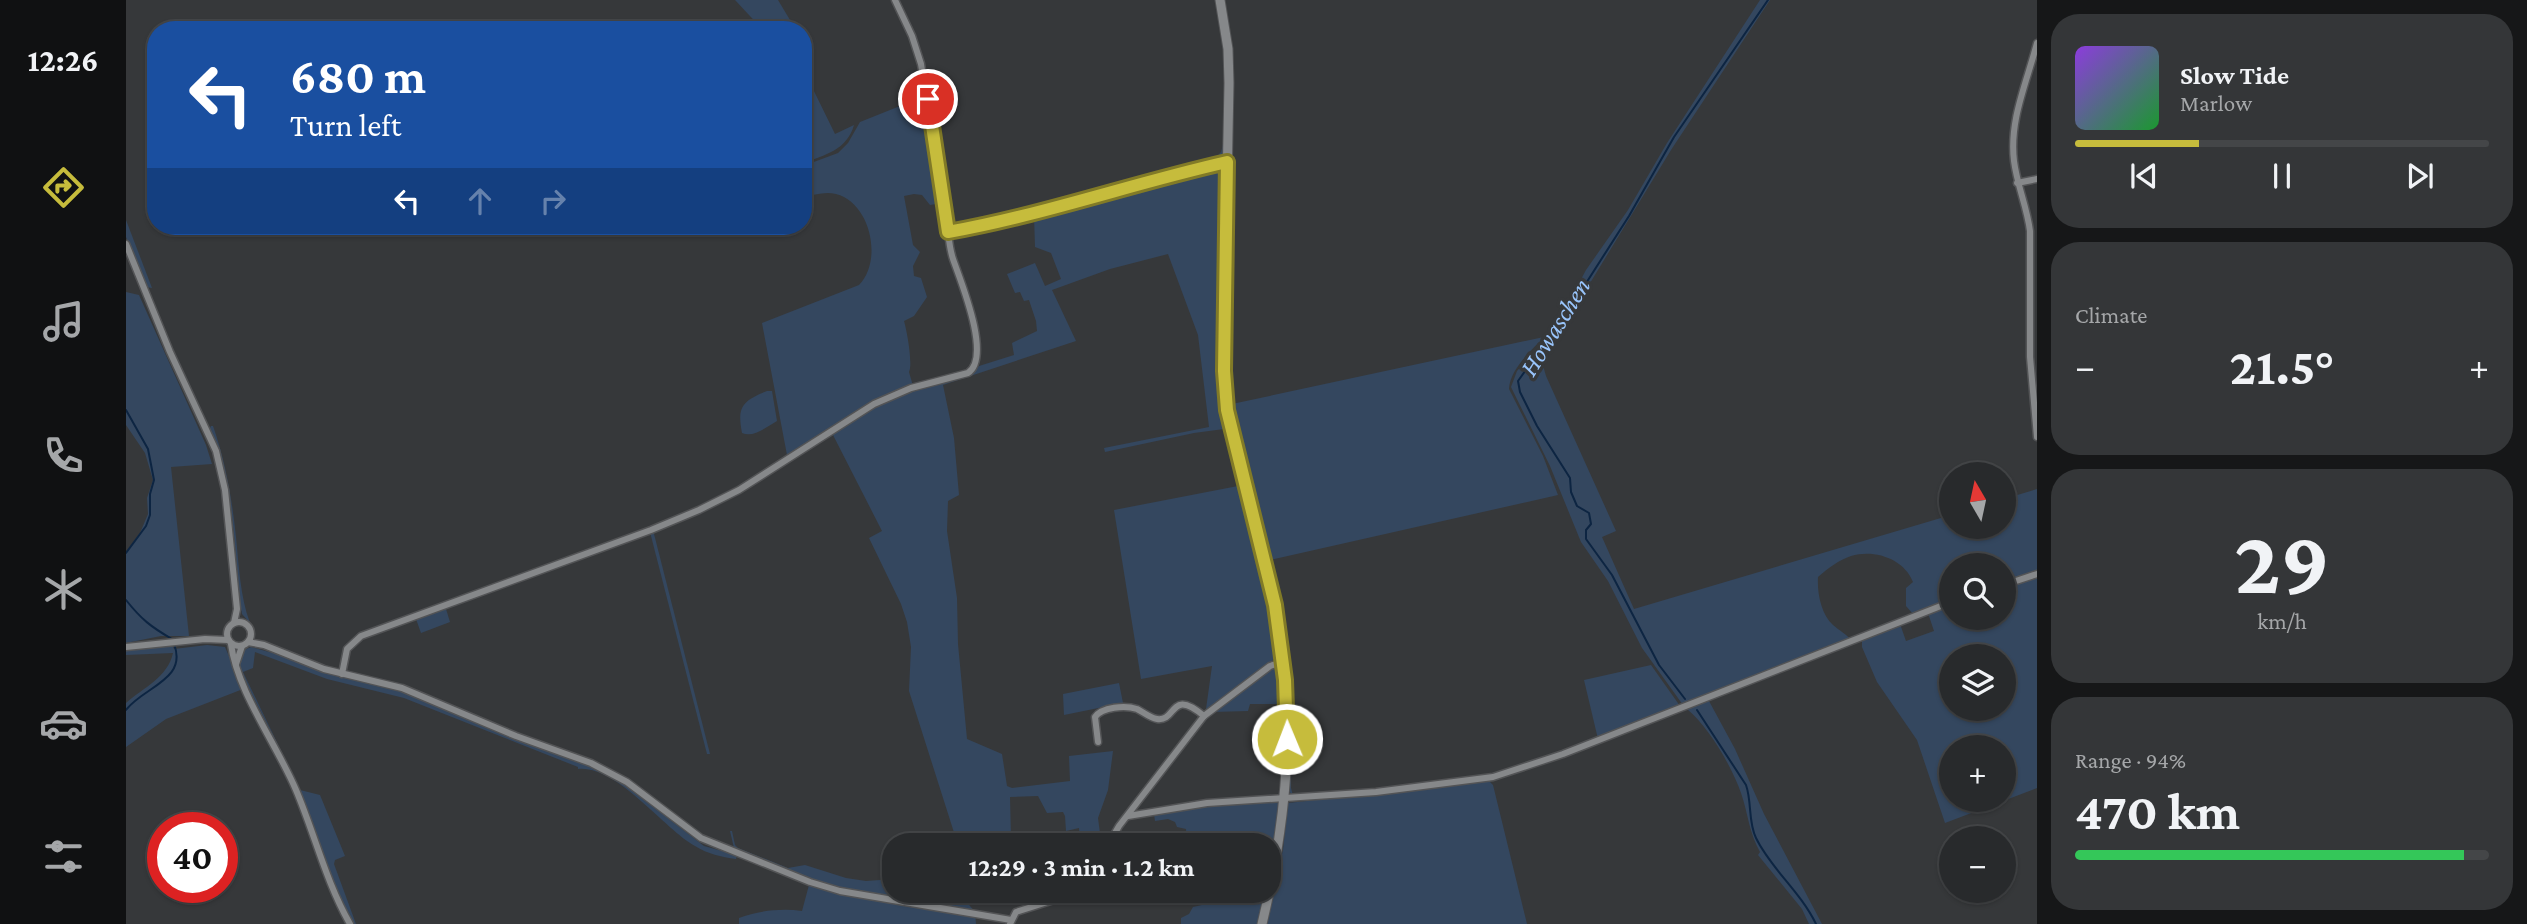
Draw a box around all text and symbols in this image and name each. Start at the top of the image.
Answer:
text: 12:26 [28,42,98,78]
icon: left [175,49,266,140]
text: 680 m [290,49,426,104]
text: Slow Tide [2180,61,2289,90]
pin [898,69,958,129]
icon: arrive [909,80,947,118]
text: Marlow [2180,90,2252,116]
text: Turn left [290,107,401,143]
icon: previous [2125,157,2163,195]
icon: pause [2263,157,2301,195]
icon: next [2401,157,2439,195]
icon: directions [39,163,88,212]
icon: left [388,182,426,220]
icon: ahead [461,182,499,220]
icon: right [534,182,572,220]
water label: Howaschen [1514,273,1596,381]
icon: music [39,297,88,346]
text: Climate [2075,302,2147,328]
text: 21.5° [2230,337,2335,395]
text: − [2075,345,2095,387]
text: + [2469,345,2489,387]
icon: phone [39,431,88,480]
north arrow [1939,462,2016,539]
map controls [1939,462,2016,903]
text: 29 [2234,511,2330,613]
button: search [1939,553,2016,630]
icon: climate [39,565,88,614]
text: km/h [2257,608,2307,634]
button: layers [1939,644,2016,721]
icon: car [39,699,88,748]
position arrow [1250,702,1324,776]
button: + [1939,735,2016,812]
text: Range · 94% [2075,747,2186,773]
text: 470 km [2075,782,2240,840]
speed limit sign: 40 [147,812,238,903]
button: − [1939,826,2016,903]
icon: filters [39,832,88,881]
text: 12:29 · 3 min · 1.2 km [968,853,1195,882]

